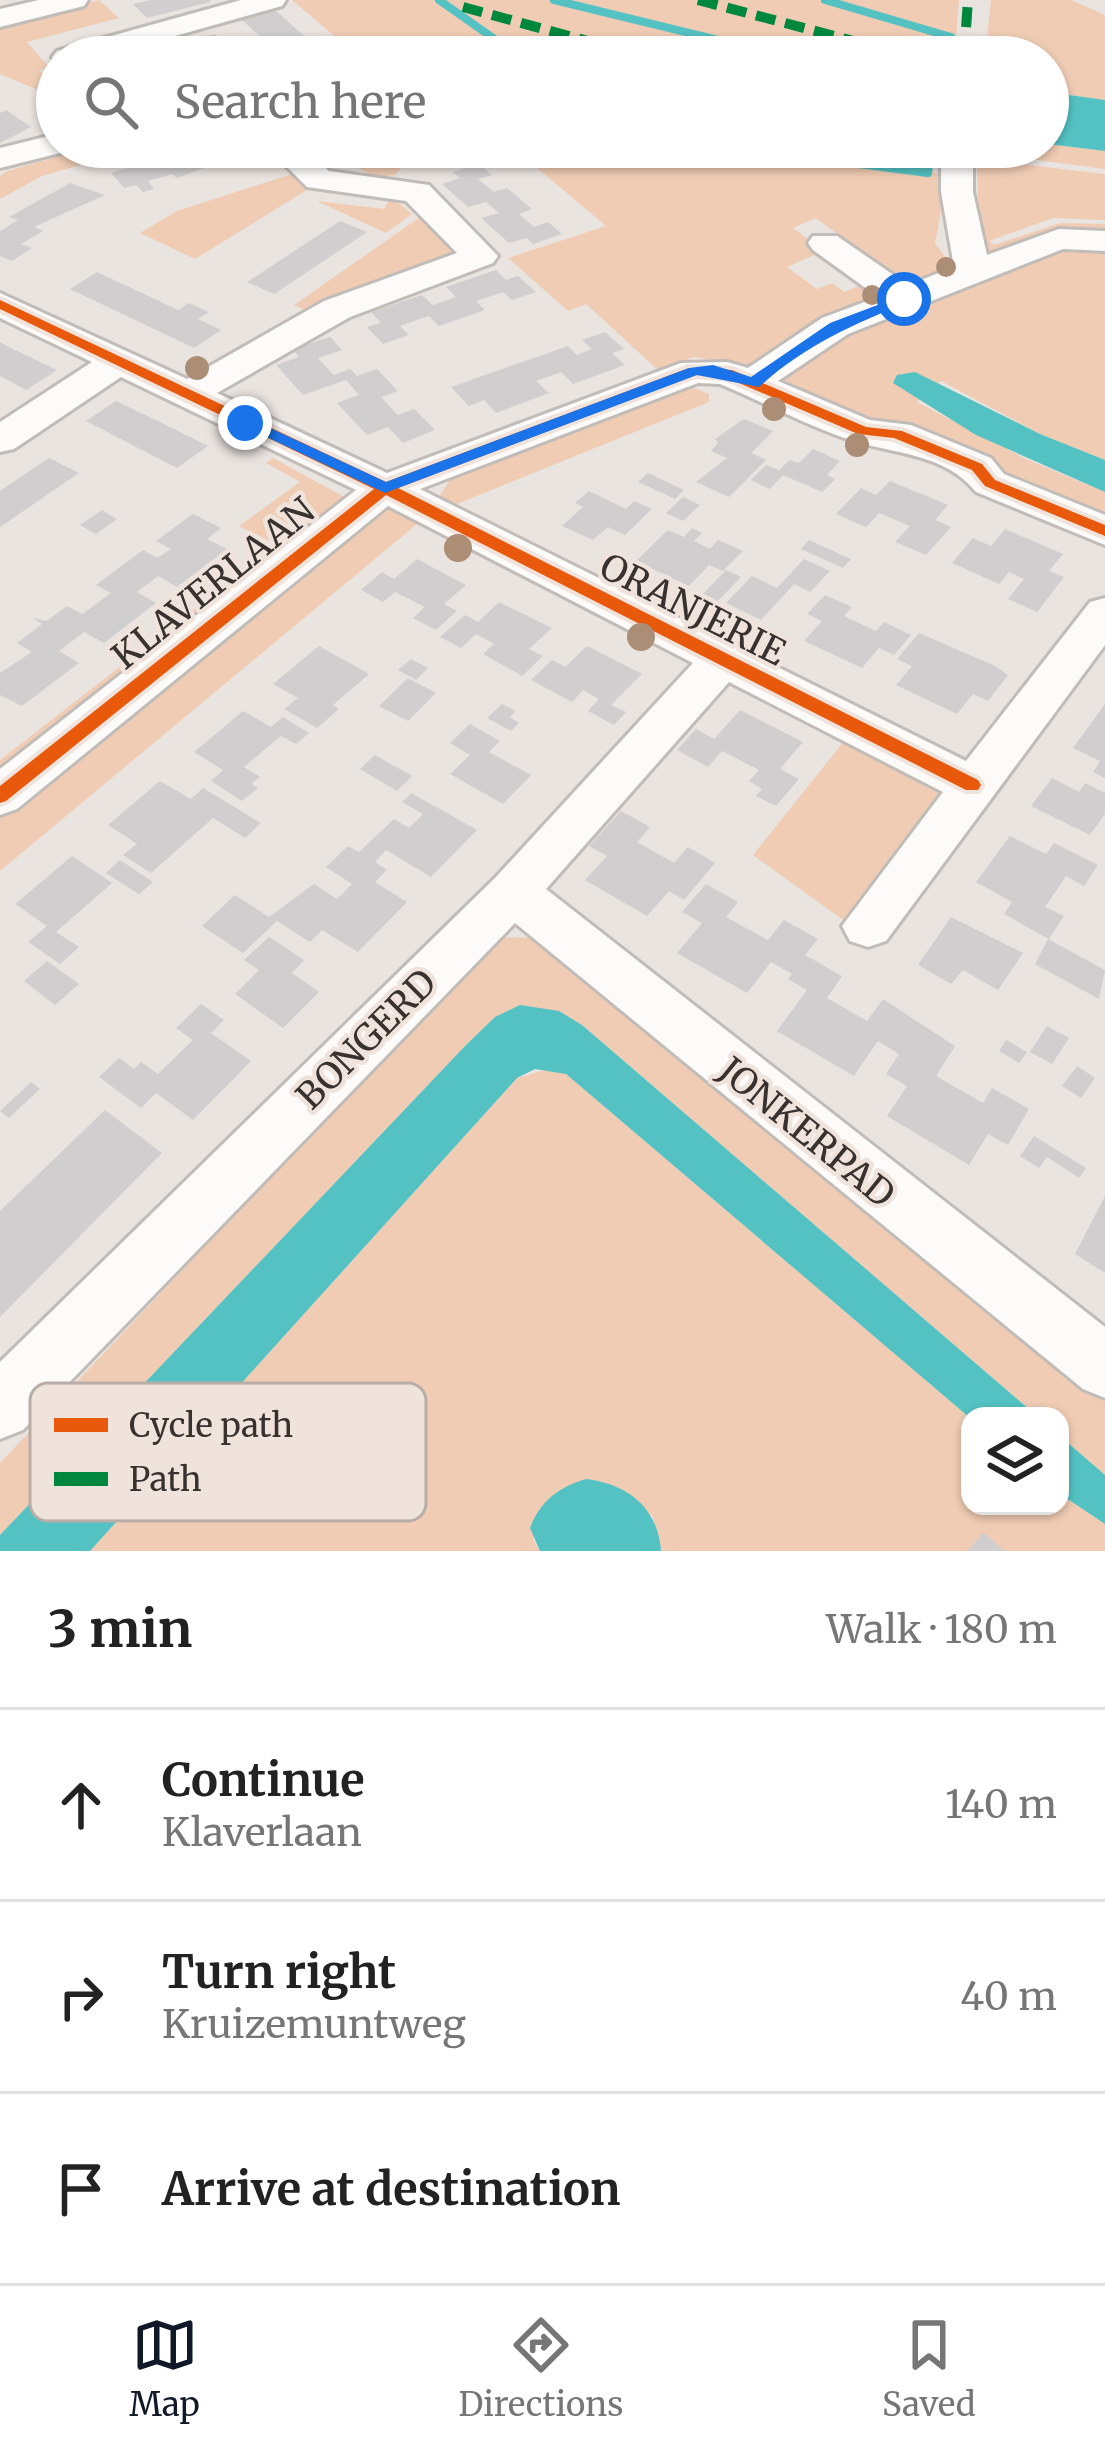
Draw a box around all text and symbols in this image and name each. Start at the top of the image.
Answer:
search box [36,36,1069,168]
icon: search [78,69,144,135]
text: Search here [174,74,426,130]
route start [877,272,931,326]
route end [218,396,272,450]
street label: KLAVERLAAN [103,488,324,679]
street label: ORANJERIE [593,544,793,675]
street label: BONGERD [287,960,446,1119]
street label: JONKERPAD [709,1047,904,1217]
legend [30,1383,426,1521]
text: Cycle path [129,1405,293,1446]
map controls [961,1407,1069,1515]
button: layers [961,1407,1069,1515]
text: Path [129,1459,202,1500]
text: 3 min [48,1597,192,1661]
text: Walk · 180 m [826,1605,1057,1654]
text: Continue [162,1752,364,1808]
icon: ahead [48,1772,114,1838]
text: 140 m [945,1780,1057,1829]
text: Klaverlaan [162,1808,362,1857]
text: Turn right [162,1944,396,2000]
icon: right [48,1964,114,2030]
text: 40 m [960,1972,1057,2021]
text: Kruizemuntweg [162,2000,466,2049]
icon: arrive [48,2156,114,2222]
text: Arrive at destination [162,2161,620,2217]
tab: Map [129,2312,200,2425]
tab: Directions [458,2312,623,2425]
tab: Saved [882,2312,976,2425]

